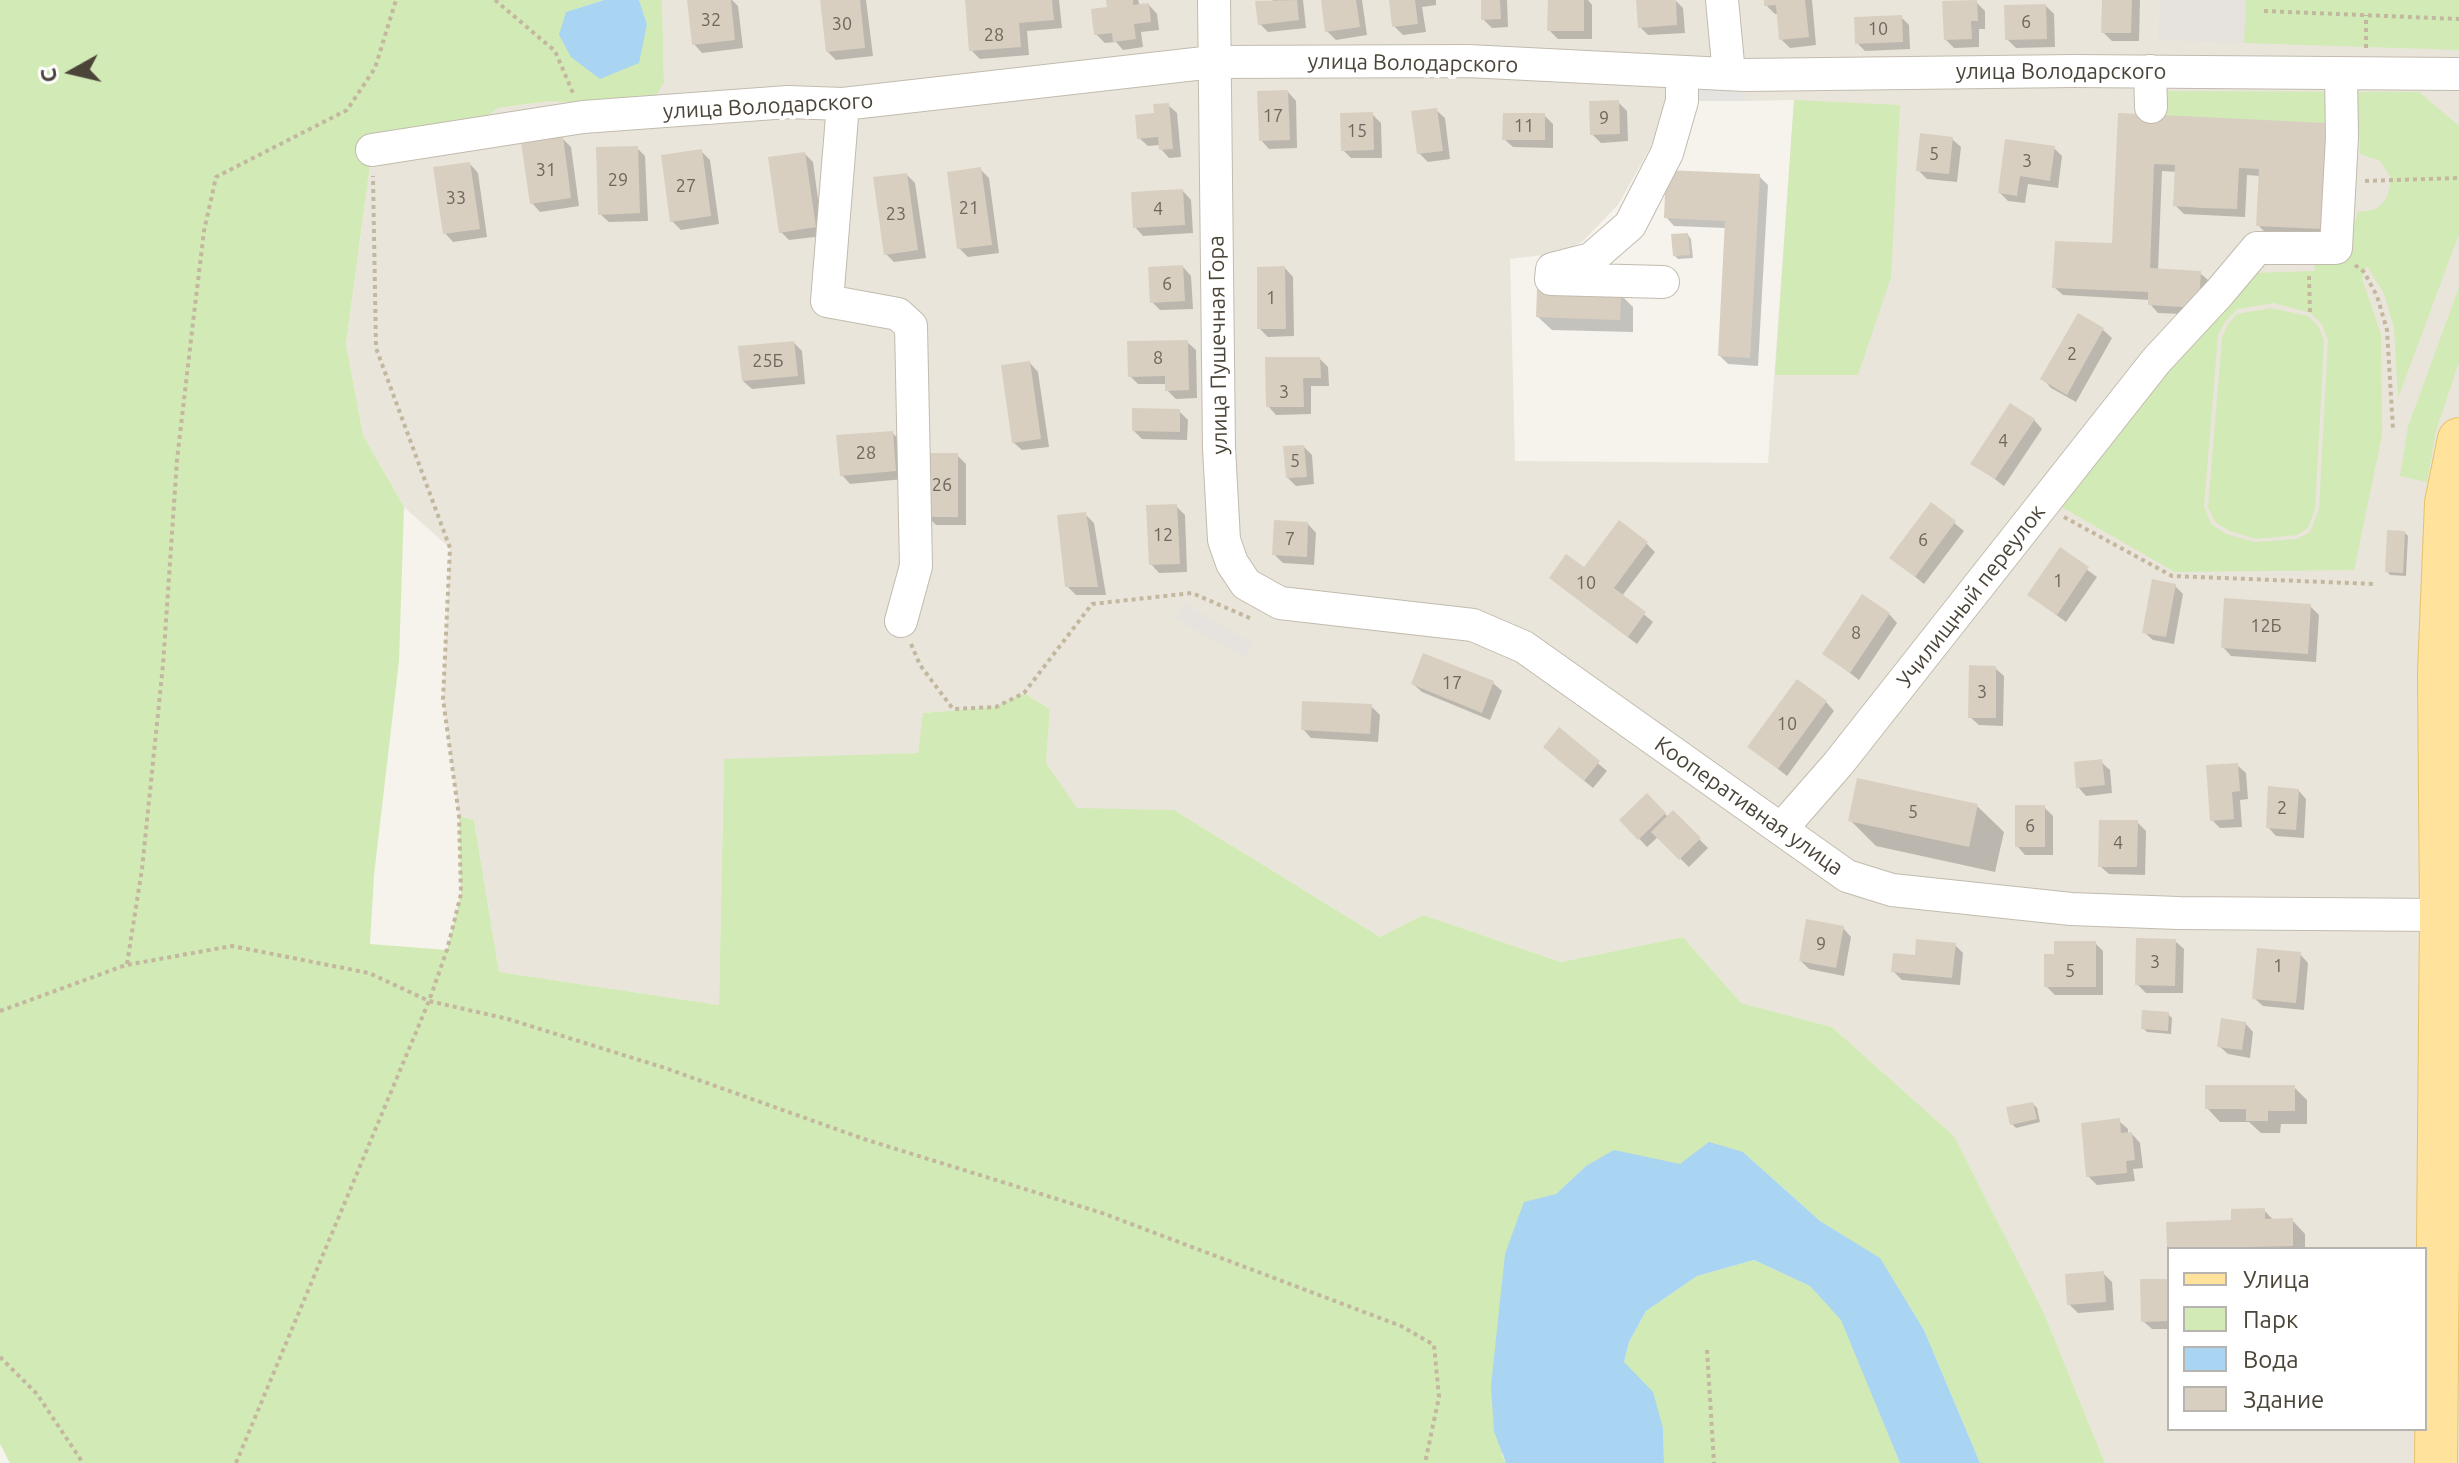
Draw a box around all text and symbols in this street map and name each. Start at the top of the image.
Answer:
house number: 32 [701,9,721,31]
house number: 6 [2021,11,2031,33]
house number: 30 [832,13,852,35]
house number: 10 [1868,18,1888,40]
house number: 28 [984,24,1004,46]
north arrow [32,32,112,112]
street label: улица Володарского [1307,48,1519,78]
street label: улица Володарского [1956,59,2166,85]
text: С [34,67,61,84]
street label: улица Володарского [662,87,874,125]
house number: 17 [1263,105,1283,127]
house number: 9 [1599,107,1609,129]
house number: 11 [1514,115,1534,137]
house number: 15 [1347,120,1367,142]
house number: 5 [1929,143,1939,165]
house number: 3 [2022,150,2032,172]
house number: 31 [536,159,556,181]
house number: 29 [608,169,628,191]
house number: 27 [676,175,696,197]
house number: 33 [446,187,466,209]
house number: 21 [959,197,979,219]
house number: 4 [1153,198,1163,220]
house number: 23 [886,203,906,225]
street label: улица Пушечная Гора [1203,235,1233,455]
house number: 6 [1162,273,1172,295]
house number: 1 [1266,287,1276,309]
house number: 2 [2067,343,2077,365]
house number: 8 [1153,347,1163,369]
house number: 25Б [752,350,784,372]
house number: 3 [1279,381,1289,403]
house number: 4 [1998,430,2008,452]
house number: 28 [856,442,876,464]
house number: 5 [1290,450,1300,472]
house number: 26 [932,474,952,496]
street label: Училищный переулок [1891,499,2051,693]
house number: 12 [1153,524,1173,546]
house number: 7 [1285,528,1295,550]
house number: 6 [1918,529,1928,551]
house number: 1 [2053,570,2063,592]
house number: 10 [1576,572,1596,594]
house number: 12Б [2250,615,2282,637]
house number: 8 [1851,622,1861,644]
house number: 17 [1442,672,1462,694]
house number: 3 [1977,681,1987,703]
house number: 10 [1777,713,1797,735]
street label: Кооперативная улица [1650,731,1848,881]
house number: 2 [2277,797,2287,819]
house number: 5 [1908,801,1918,823]
house number: 6 [2025,815,2035,837]
house number: 4 [2113,832,2123,854]
house number: 9 [1816,933,1826,955]
house number: 3 [2150,951,2160,973]
house number: 1 [2273,955,2283,977]
house number: 5 [2065,960,2075,982]
legend [2167,1247,2427,1431]
text: Улица [2243,1266,2310,1293]
text: Парк [2243,1306,2298,1333]
text: Вода [2243,1346,2299,1373]
text: Здание [2243,1386,2324,1413]

